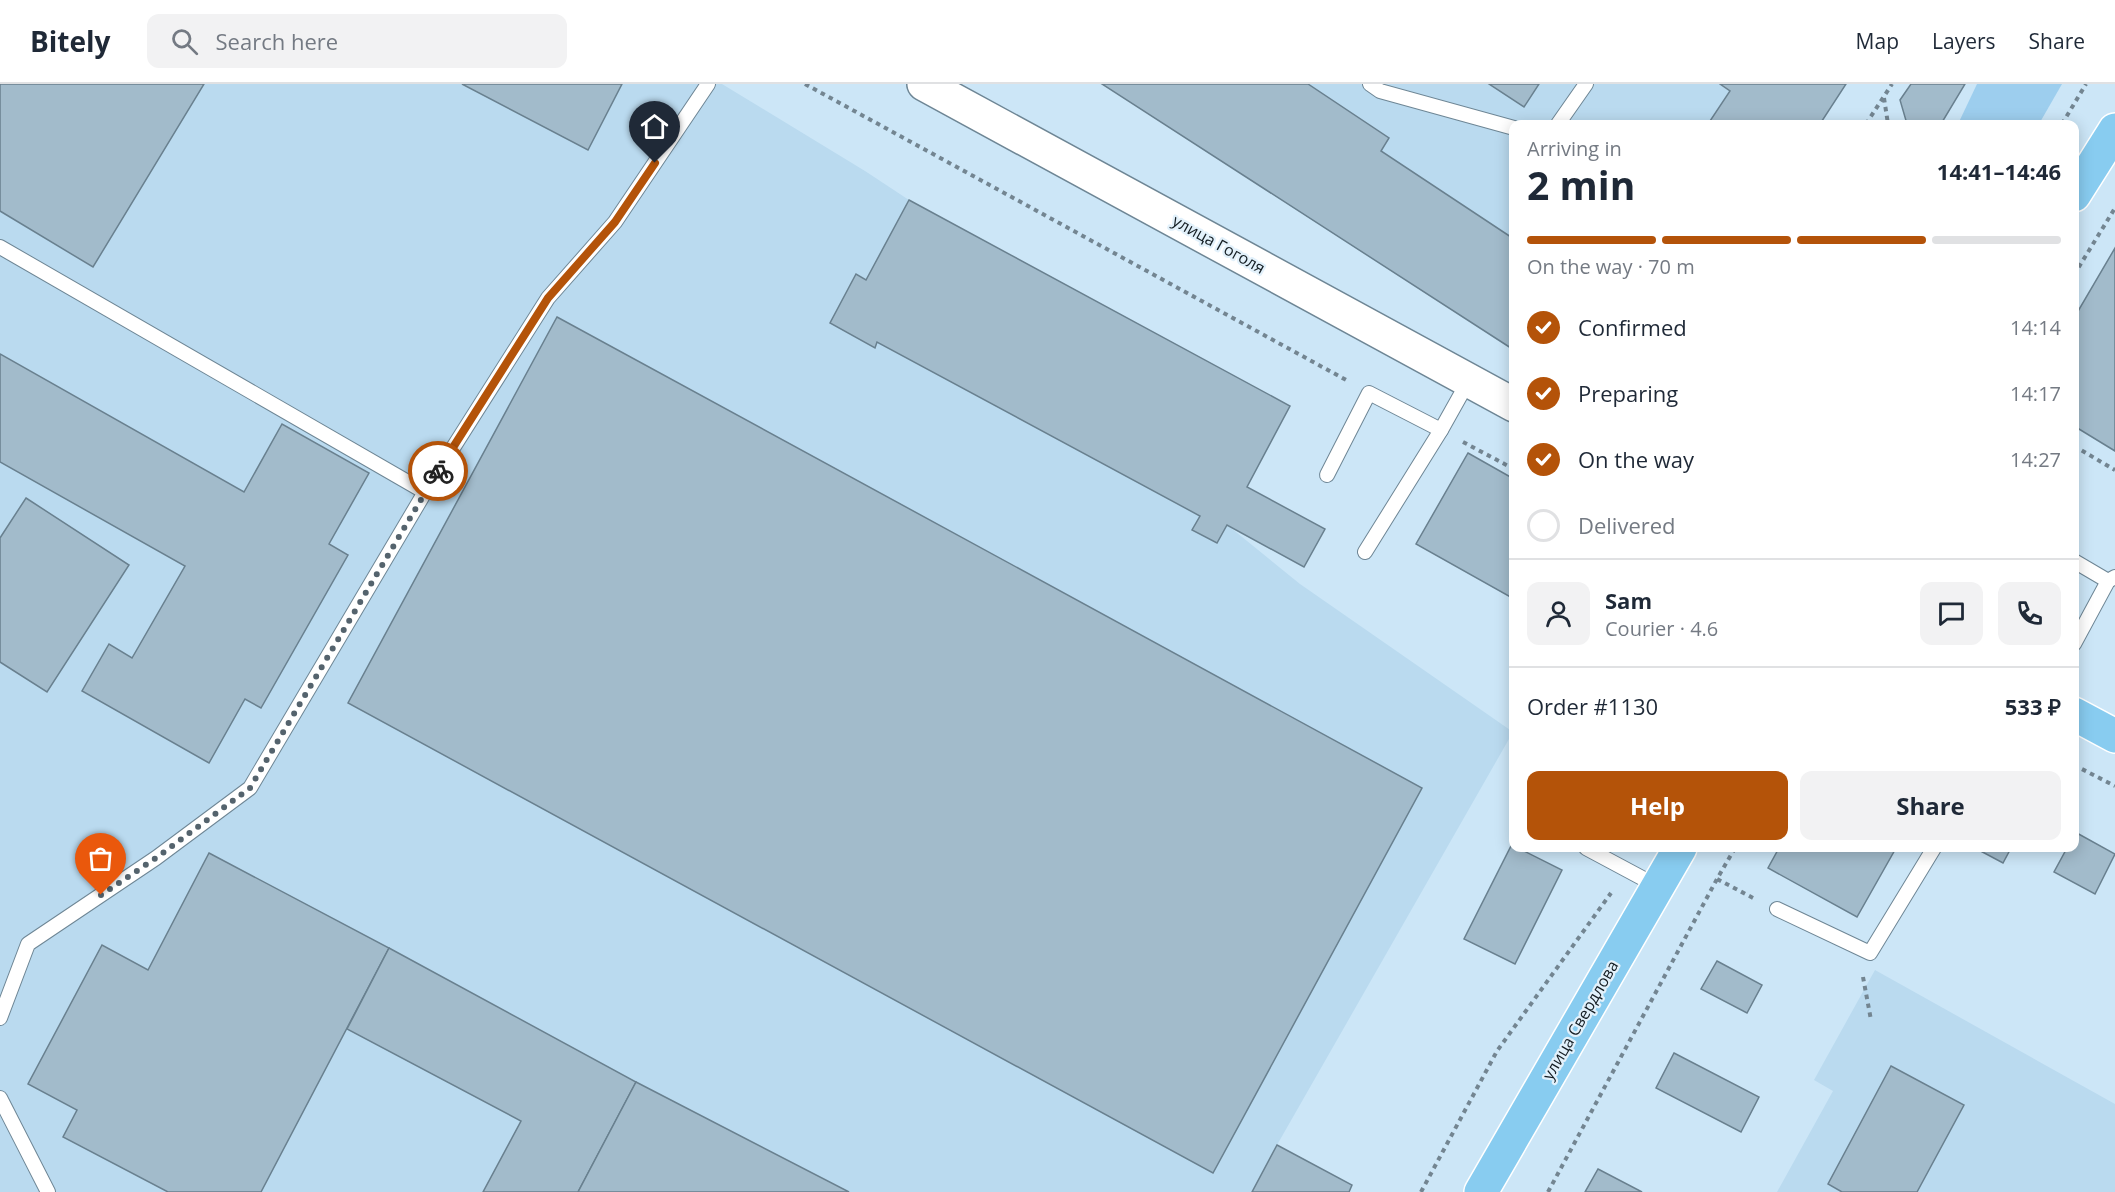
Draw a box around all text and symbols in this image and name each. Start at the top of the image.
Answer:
search box [147,14,567,68]
text: Bitely [30,22,111,60]
icon: search [168,25,201,58]
text: Search here [216,26,338,56]
text: Map [1856,27,1899,55]
text: Layers [1932,27,1996,55]
text: Share [2029,27,2085,55]
pin [629,101,680,163]
icon: home [638,110,671,143]
text: Arriving in [1527,135,1622,162]
text: 14:41–14:46 [1937,156,2061,186]
text: 2 min [1527,158,1635,211]
street label: улица Гоголя [1169,209,1269,279]
text: On the way · 70 m [1527,253,1695,280]
icon: check [1527,311,1560,344]
text: Confirmed [1578,312,1687,342]
text: 14:14 [2010,314,2061,341]
icon: check [1527,377,1560,410]
text: Preparing [1578,378,1678,408]
text: 14:17 [2010,380,2061,407]
courier [408,441,468,501]
icon: check [1527,443,1560,476]
text: On the way [1578,444,1694,474]
text: 14:27 [2010,446,2061,473]
icon: bike [422,455,455,488]
text: Delivered [1578,510,1676,540]
button: person [1527,582,1590,645]
button: chat [1920,582,1983,645]
button: phone [1998,582,2061,645]
text: Sam [1605,585,1652,615]
text: Courier · 4.6 [1605,615,1718,642]
text: Order #1130 [1527,691,1658,721]
text: 533 ₽ [2005,691,2061,721]
button: Help [1527,771,1788,840]
button: Share [1800,771,2061,840]
pin [75,833,126,895]
icon: bag [84,842,117,875]
street label: улица Свердлова [1537,956,1623,1084]

